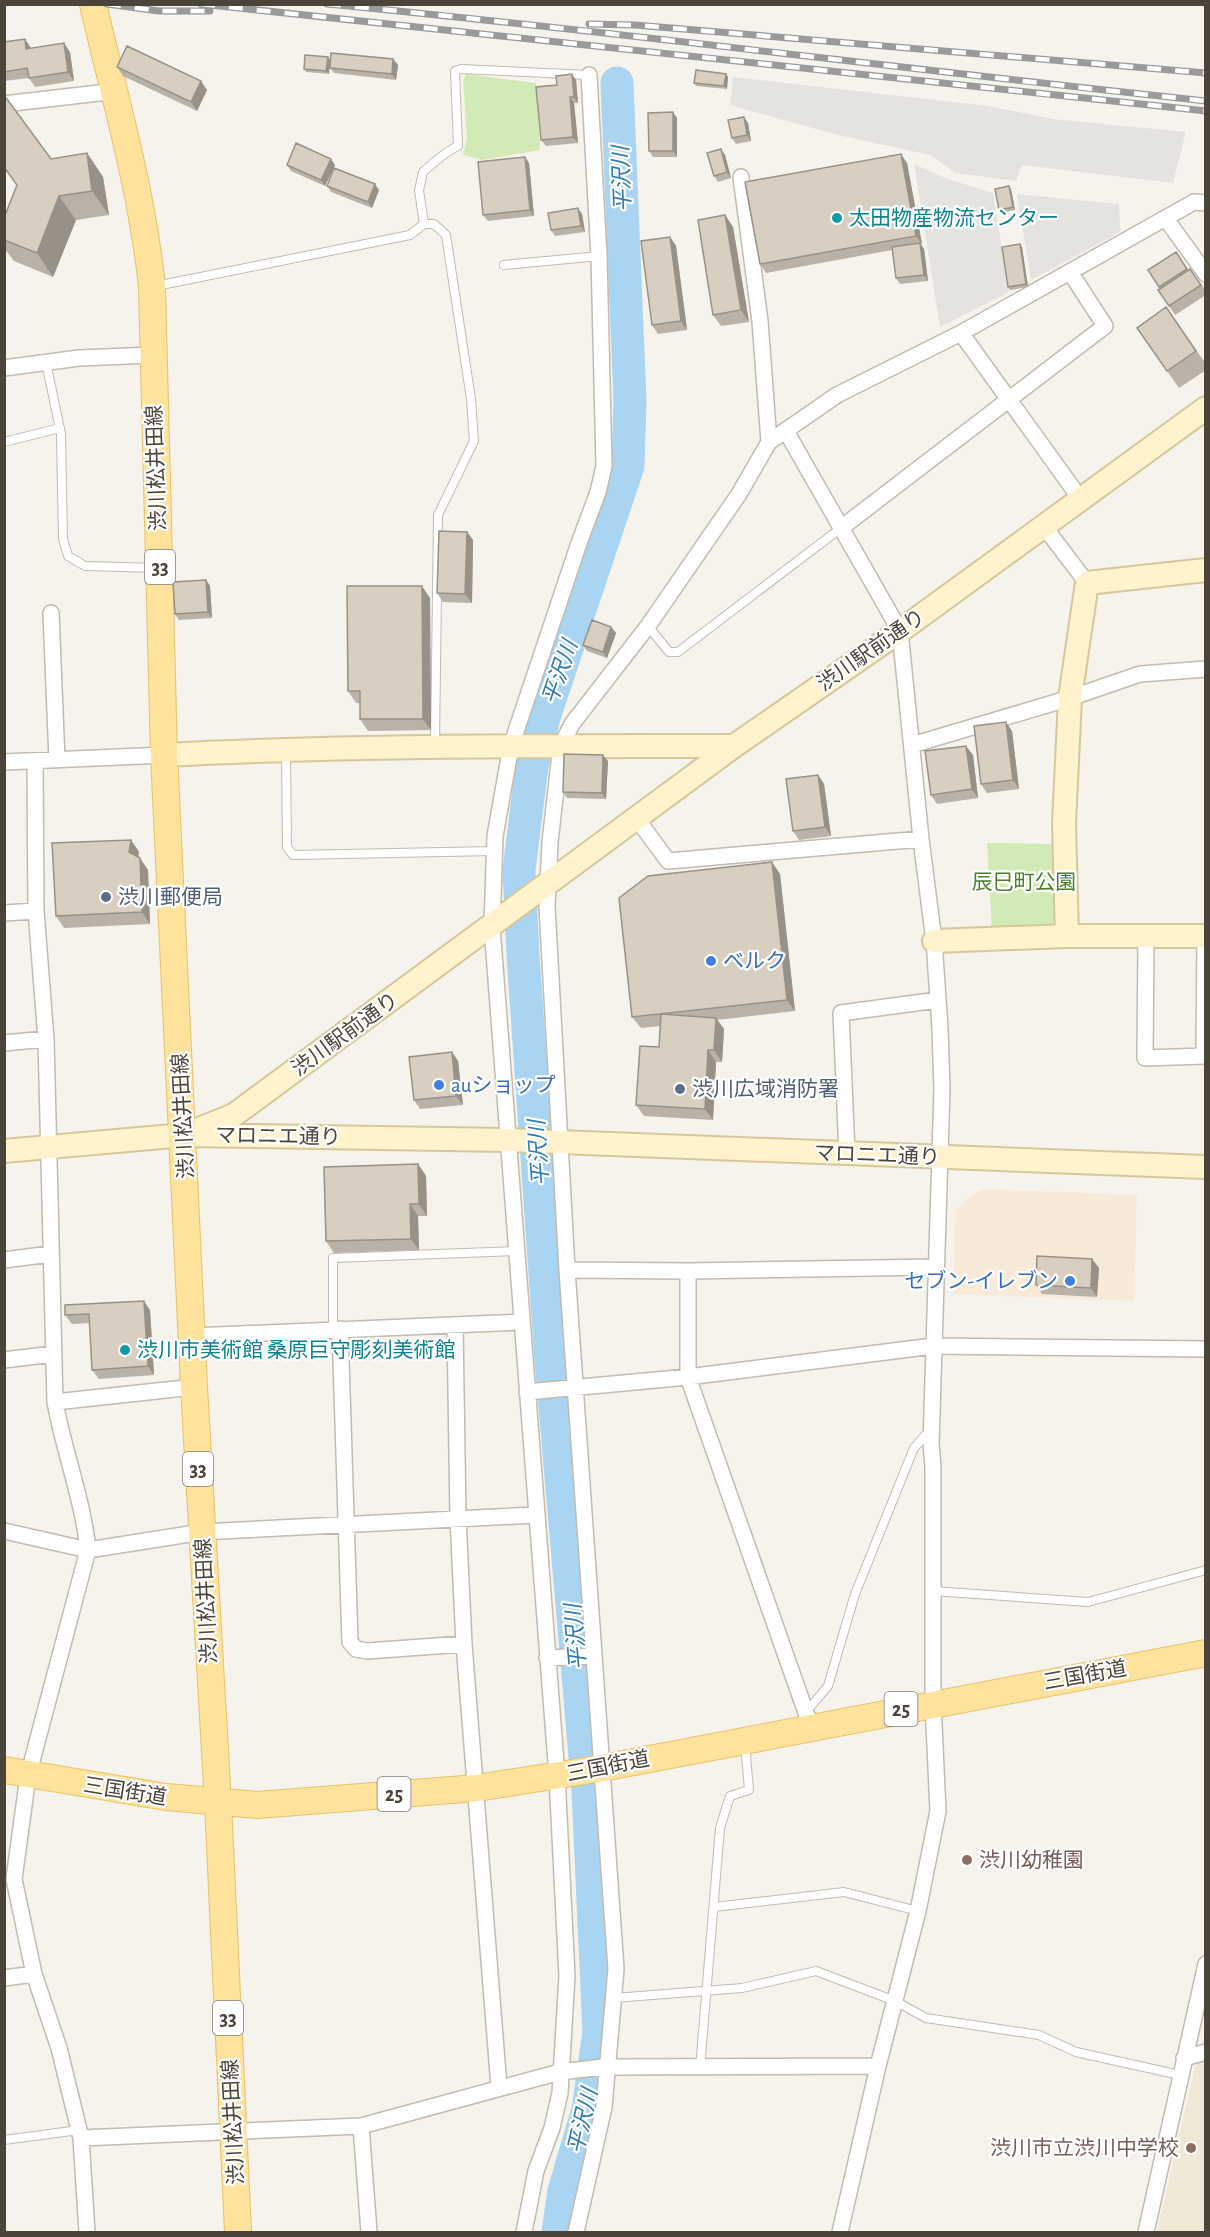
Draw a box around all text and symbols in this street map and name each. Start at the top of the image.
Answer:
water label: 平沢川 [609,144,634,212]
place label: 太田物産物流センター [849,207,1059,229]
marker: 太田物産物流センター [830,211,844,225]
street label: 渋川松井田線 [143,405,169,531]
road number: 33 [145,550,175,584]
street label: 渋川駅前通り [813,605,929,695]
water label: 平沢川 [538,635,582,707]
park label: 辰巳町公園 [972,872,1077,893]
place label: 渋川郵便局 [118,886,223,908]
marker: 渋川郵便局 [99,890,113,904]
place label: ベルク [723,950,786,972]
marker: ベルク [704,954,718,968]
street label: 渋川駅前通り [288,988,402,1080]
street label: 渋川松井田線 [169,1053,197,1179]
place label: auショップ [451,1074,555,1096]
marker: auショップ [432,1078,446,1092]
place label: 渋川広域消防署 [692,1078,839,1100]
marker: 渋川広域消防署 [673,1082,687,1096]
water label: 平沢川 [525,1117,552,1187]
street label: マロニエ通り [215,1124,341,1148]
street label: マロニエ通り [814,1142,940,1168]
place label: セブン-イレブン [905,1269,1058,1292]
marker: セブン-イレブン [1063,1274,1077,1288]
place label: 渋川市美術館 桑原巨守彫刻美術館 [137,1339,455,1361]
marker: 渋川市美術館 桑原巨守彫刻美術館 [118,1343,132,1357]
road number: 33 [183,1452,213,1486]
street label: 渋川松井田線 [192,1538,220,1664]
water label: 平沢川 [561,1601,590,1671]
street label: 三国街道 [1042,1657,1128,1693]
road number: 25 [884,1692,918,1726]
street label: 三国街道 [565,1747,651,1785]
street label: 三国街道 [82,1774,168,1808]
road number: 25 [378,1777,410,1811]
place label: 渋川幼稚園 [979,1849,1084,1871]
marker: 渋川幼稚園 [960,1853,974,1867]
road number: 33 [213,2001,243,2035]
street label: 渋川松井田線 [219,2059,247,2185]
water label: 平沢川 [564,2084,602,2156]
place label: 渋川市立渋川中学校 [990,2137,1179,2159]
marker: 渋川市立渋川中学校 [1184,2141,1198,2155]

